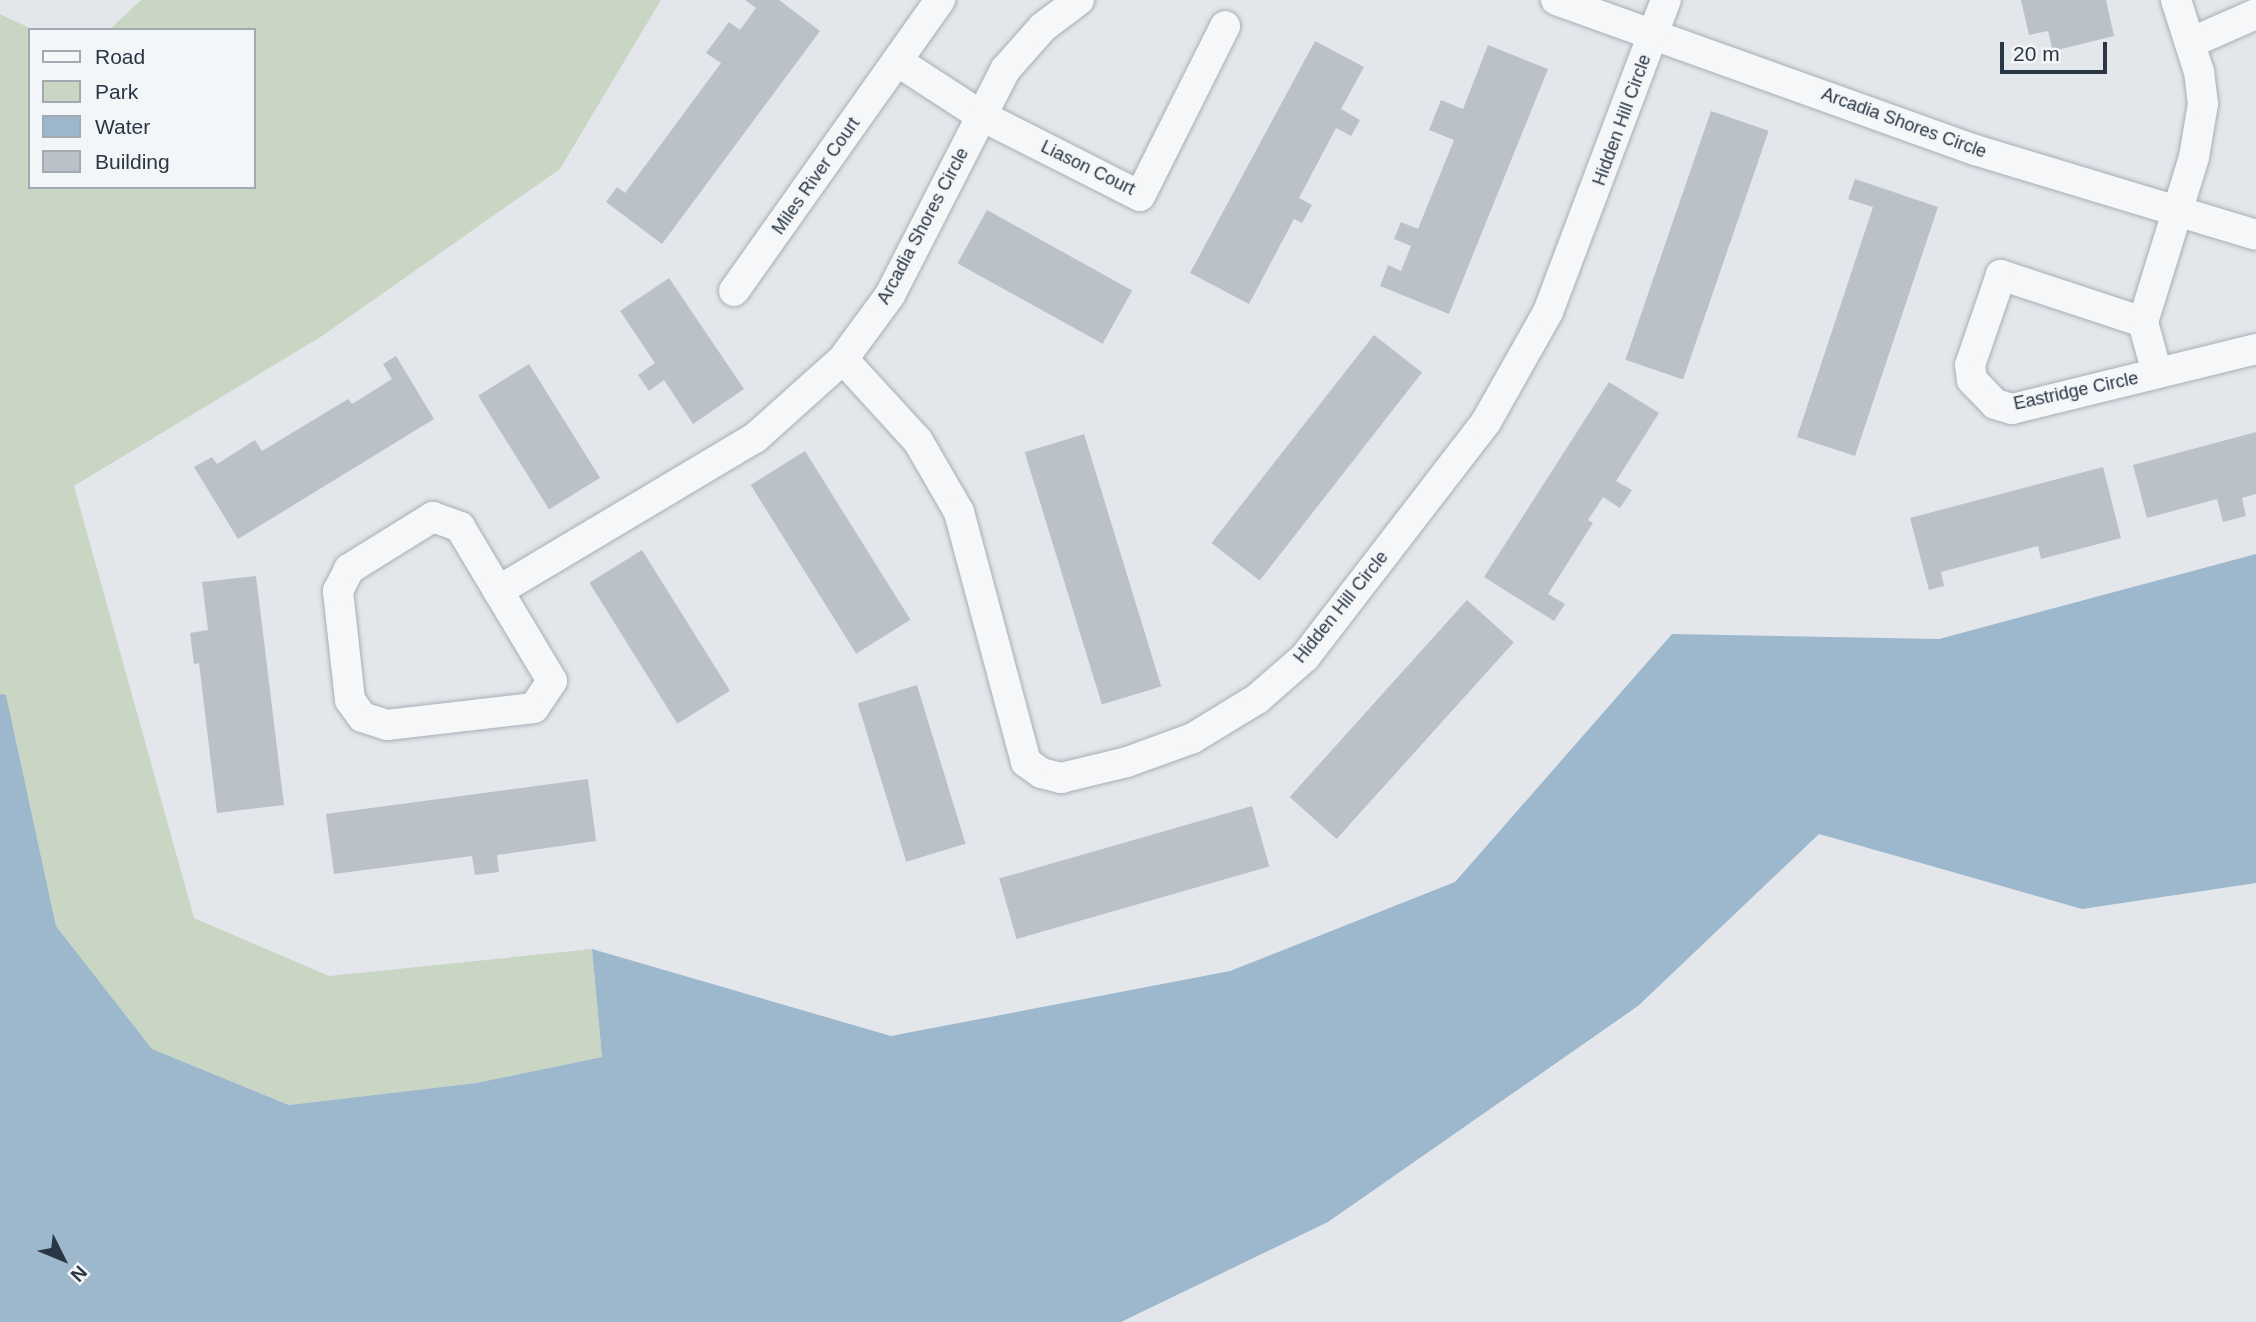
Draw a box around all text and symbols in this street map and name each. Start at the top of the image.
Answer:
legend [28,28,256,189]
scale bar [2004,28,2111,72]
text: 20 m [2013,42,2060,65]
text: Road [95,45,145,68]
street label: Hidden Hill Circle [1588,51,1656,189]
text: Park [95,80,138,103]
street label: Arcadia Shores Circle [1819,83,1989,163]
street label: Miles River Court [768,113,864,239]
text: Water [95,115,150,138]
street label: Liason Court [1037,136,1139,200]
street label: Arcadia Shores Circle [873,144,973,308]
text: Building [95,150,170,173]
street label: Eastridge Circle [2012,367,2140,415]
street label: Hidden Hill Circle [1289,547,1393,667]
north arrow [28,1224,98,1294]
text: N [66,1261,91,1286]

